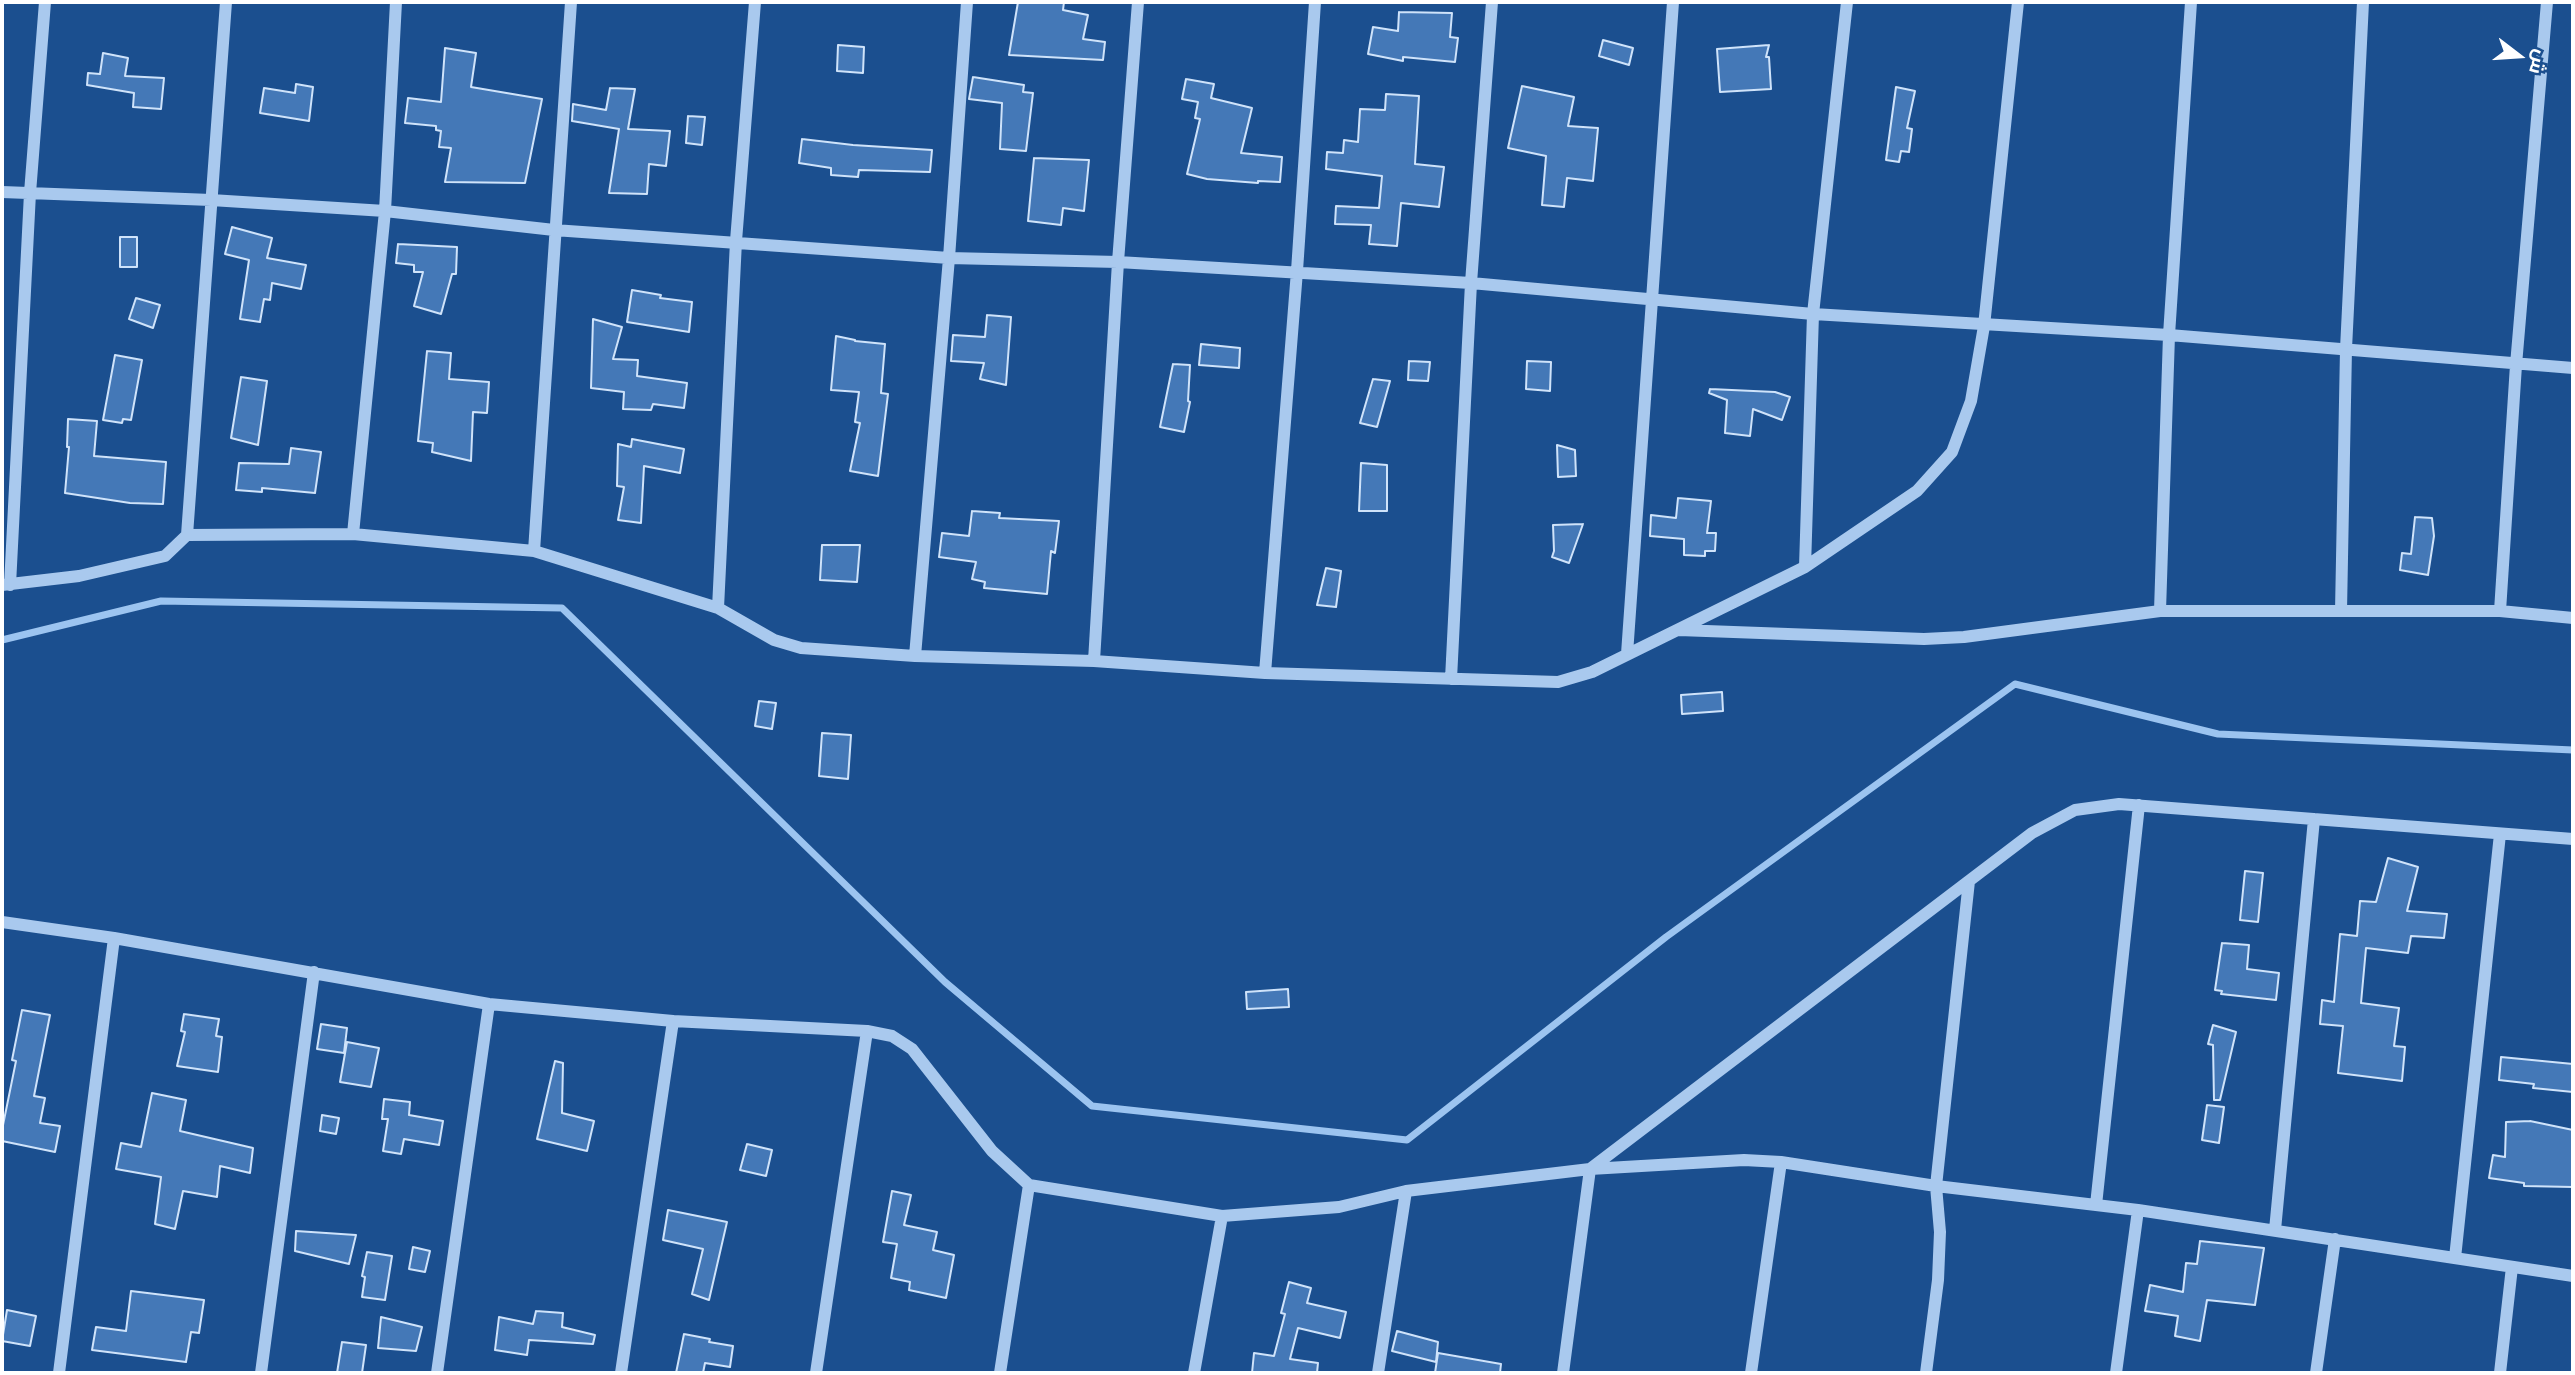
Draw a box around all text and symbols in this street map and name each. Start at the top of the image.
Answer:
north arrow [2484,21,2554,91]
text: ش [2524,47,2554,77]

